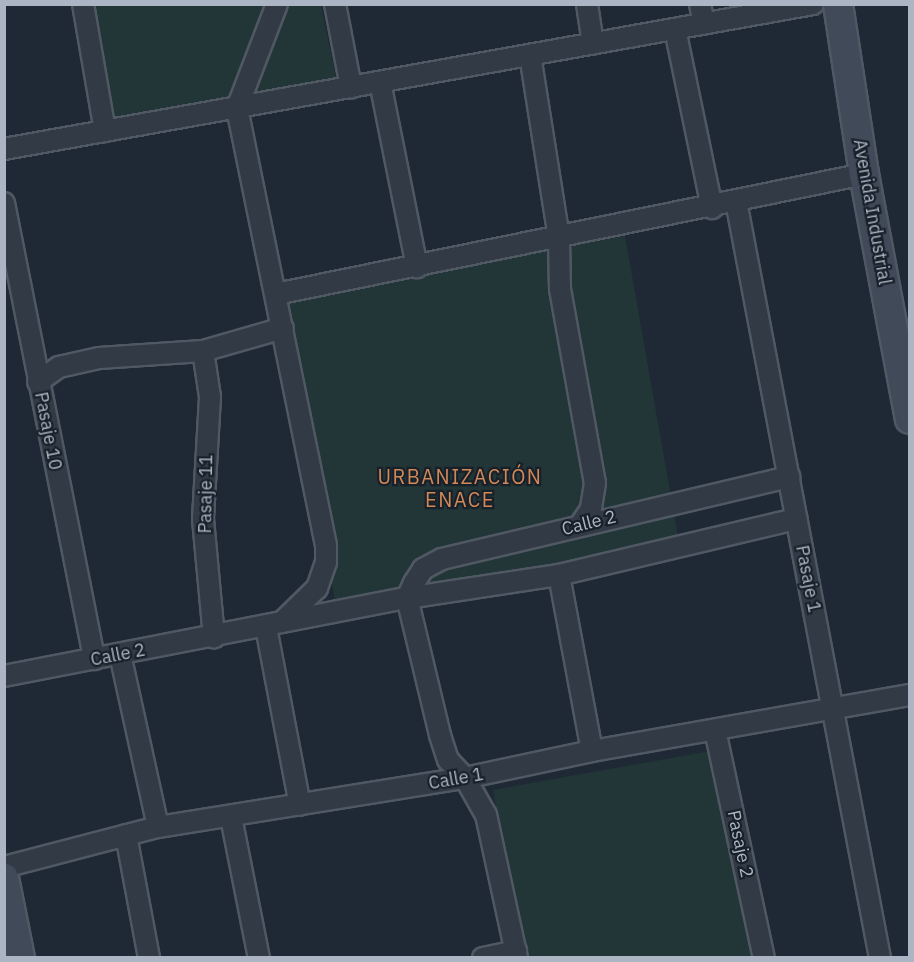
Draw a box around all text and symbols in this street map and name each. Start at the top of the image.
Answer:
street label: Avenida Industrial [849,138,895,286]
street label: Pasaje 10 [30,390,66,472]
street label: Pasaje 11 [195,454,217,534]
district label: URBANIZACIÓN ENACE [377,465,543,512]
street label: Calle 2 [559,506,619,540]
street label: Pasaje 1 [791,543,825,615]
street label: Calle 2 [89,639,147,671]
street label: Calle 1 [427,764,485,794]
street label: Pasaje 2 [722,808,758,880]

